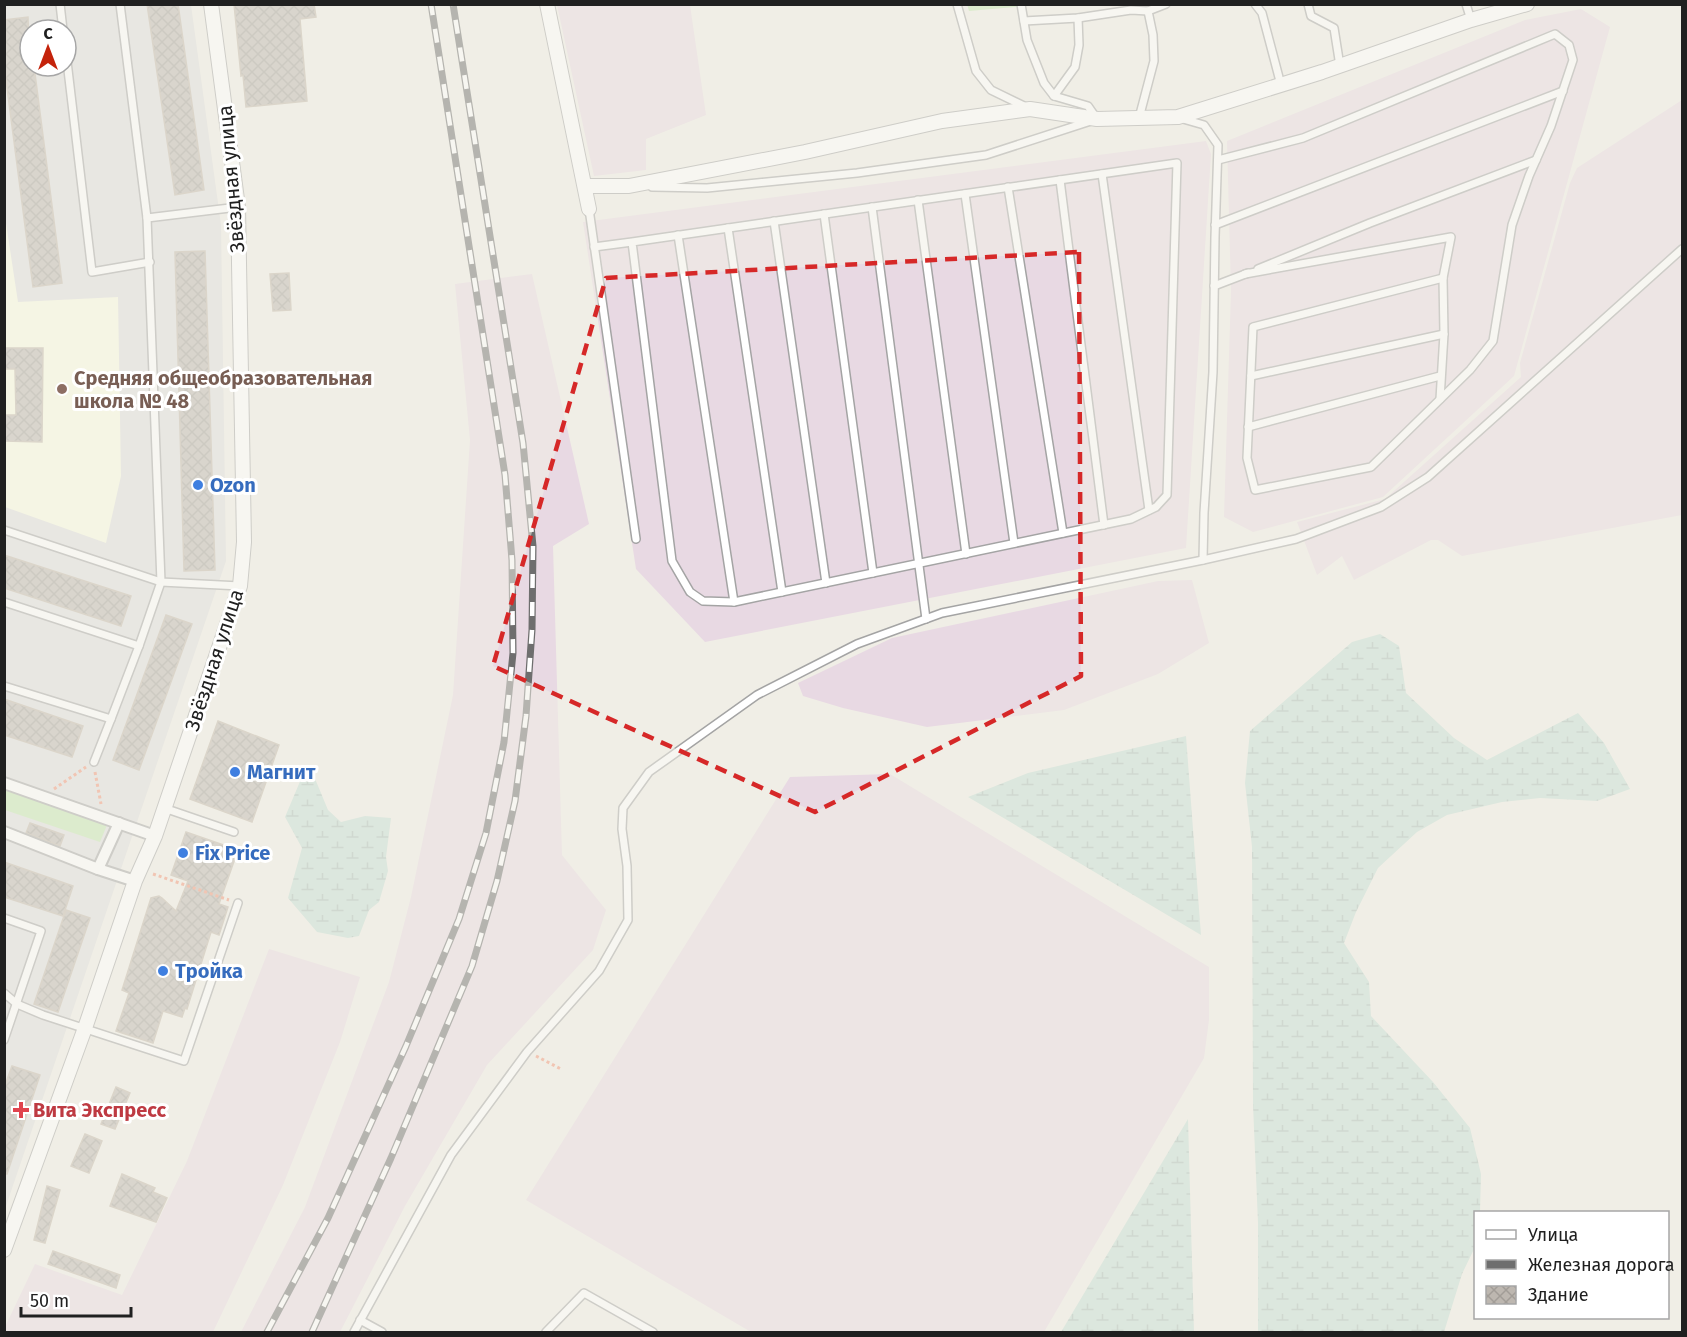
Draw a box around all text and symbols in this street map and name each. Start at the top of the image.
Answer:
north arrow [18,18,78,78]
text: С [43,24,53,43]
street label: Звёздная улица [213,104,249,254]
place label: Средняя общеобразовательная школа № 48 [74,366,372,413]
marker: Средняя общеобразовательная школа № 48 [55,382,69,396]
place label: Ozon [210,473,256,497]
marker: Ozon [191,478,205,492]
street label: Звёздная улица [180,586,248,734]
place label: Магнит [247,760,316,784]
marker: Магнит [228,765,242,779]
place label: Fix Price [195,841,270,865]
marker: Fix Price [176,846,190,860]
place label: Тройка [175,959,243,983]
marker: Тройка [156,964,170,978]
place label: Вита Экспресс [33,1098,166,1122]
marker: Вита Экспресс [14,1103,28,1117]
legend [1474,1211,1669,1319]
text: Улица [1528,1224,1578,1246]
text: Железная дорога [1528,1254,1675,1276]
scale bar [21,1280,130,1318]
text: Здание [1528,1284,1589,1306]
text: 50 m [30,1290,69,1312]

